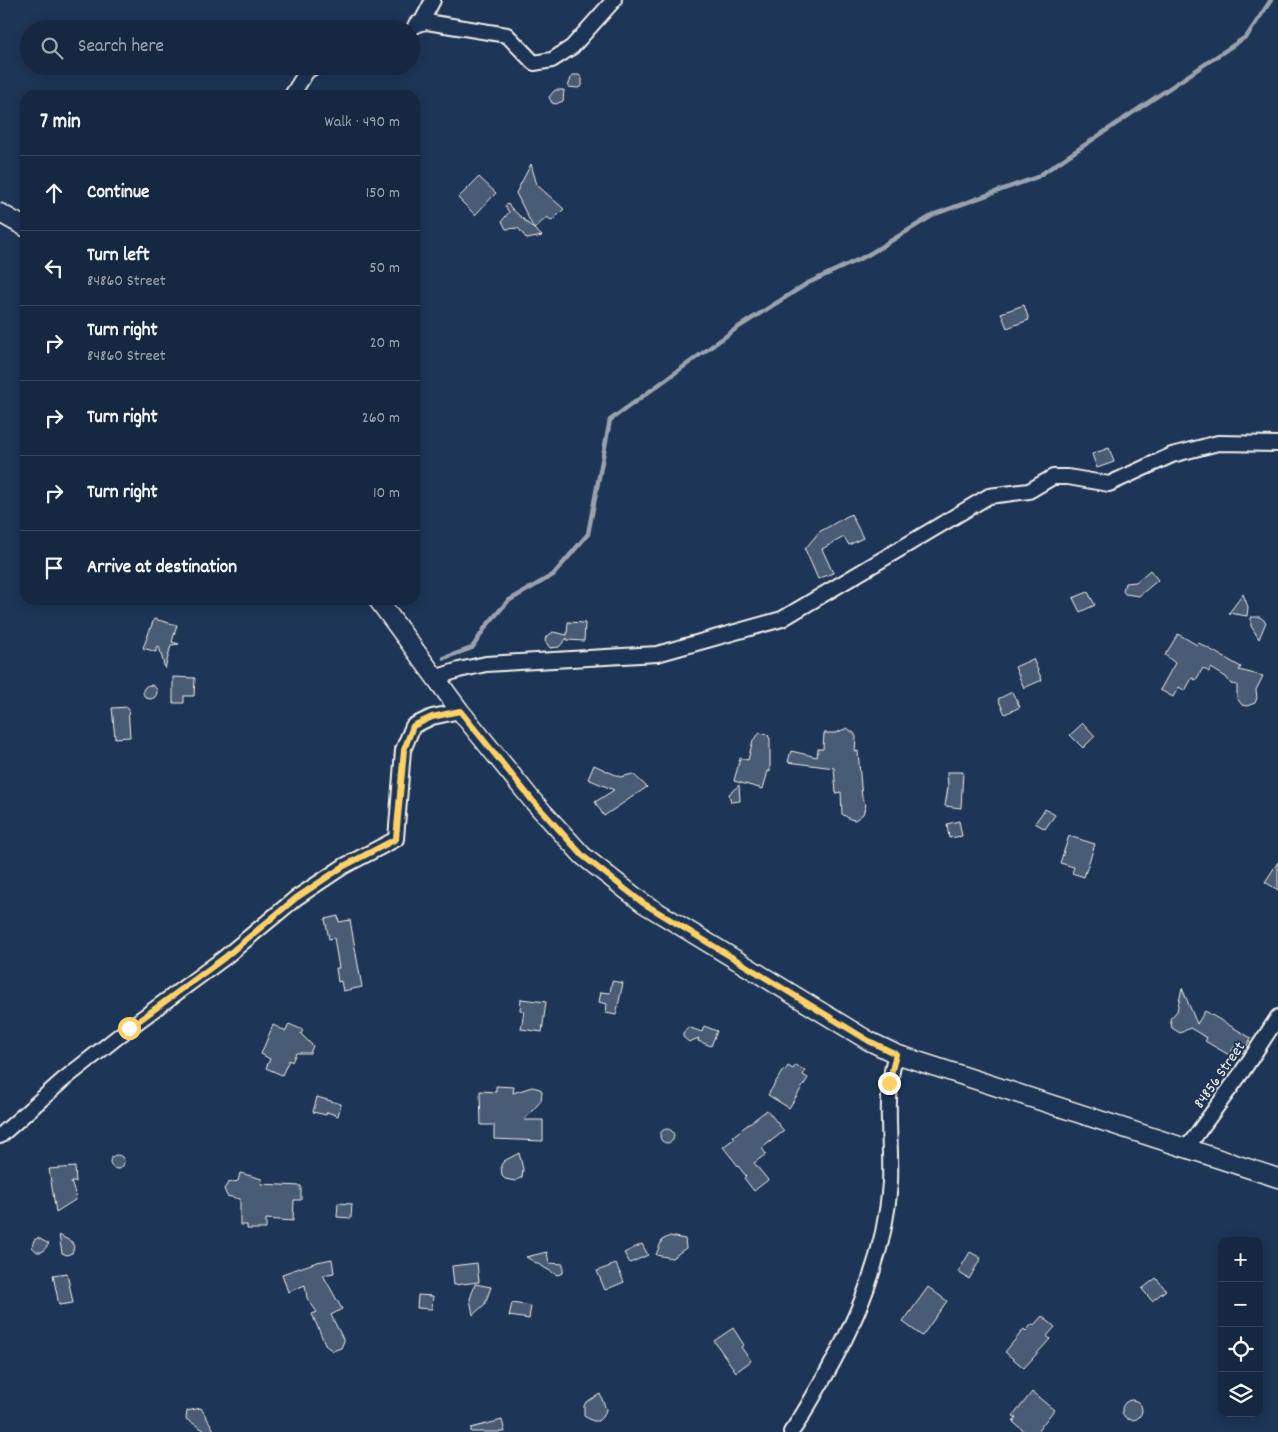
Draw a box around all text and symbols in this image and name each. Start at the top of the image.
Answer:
search box [20,20,420,75]
icon: search [38,34,66,62]
text: Search here [78,34,164,61]
text: 7 min [40,108,81,138]
text: Walk · 490 m [325,111,400,134]
icon: ahead [40,179,68,207]
text: Continue [87,180,149,207]
text: 150 m [366,182,400,205]
text: Turn left [87,243,150,270]
icon: left [40,254,68,282]
text: 50 m [369,257,400,280]
text: 84860 Street [87,270,166,293]
text: Turn right [87,318,158,345]
icon: right [40,329,68,357]
text: 20 m [370,332,400,355]
text: 84860 Street [87,345,166,368]
icon: right [40,404,68,432]
text: Turn right [87,405,158,432]
text: 260 m [362,407,400,430]
icon: right [40,479,68,507]
text: Turn right [87,480,158,507]
text: 10 m [373,482,400,505]
icon: arrive [40,554,68,582]
text: Arrive at destination [87,555,237,582]
route start [118,1017,141,1040]
street label: 84856 Street [1188,1037,1252,1114]
route end [878,1072,901,1095]
map controls [1218,1237,1263,1417]
button: + [1218,1237,1263,1282]
button: − [1218,1282,1263,1327]
button: locate [1218,1327,1263,1372]
button: layers [1218,1372,1263,1417]

